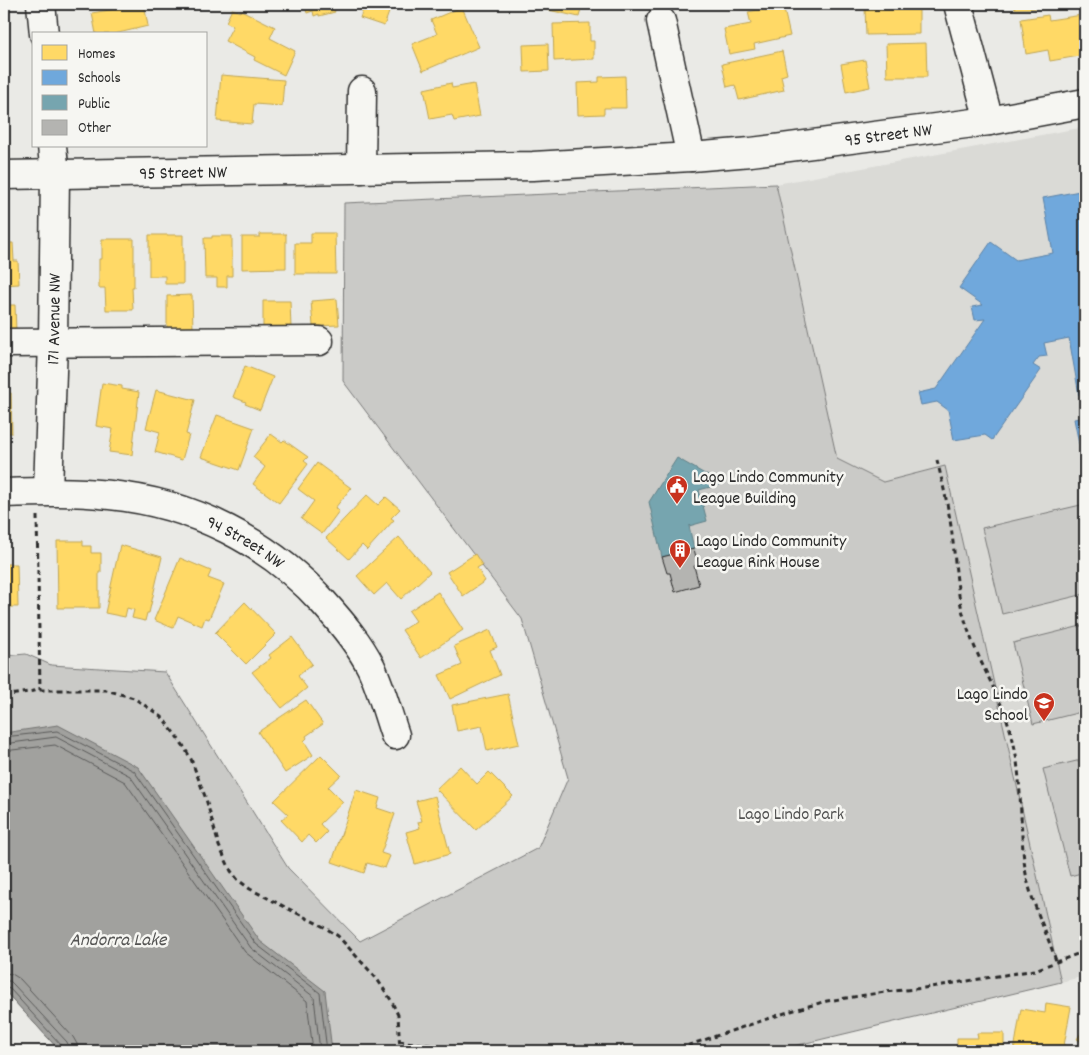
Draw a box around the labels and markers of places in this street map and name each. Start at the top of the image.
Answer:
place label: Lago Lindo Community League Building [693,466,844,512]
public building icon: Lago Lindo Community League Building [665,474,689,505]
place label: Lago Lindo Community League Rink House [696,530,847,576]
building icon: Lago Lindo Community League Rink House [668,538,692,569]
place label: Lago Lindo School [957,683,1029,729]
school or university icon: Lago Lindo School [1032,691,1056,722]

